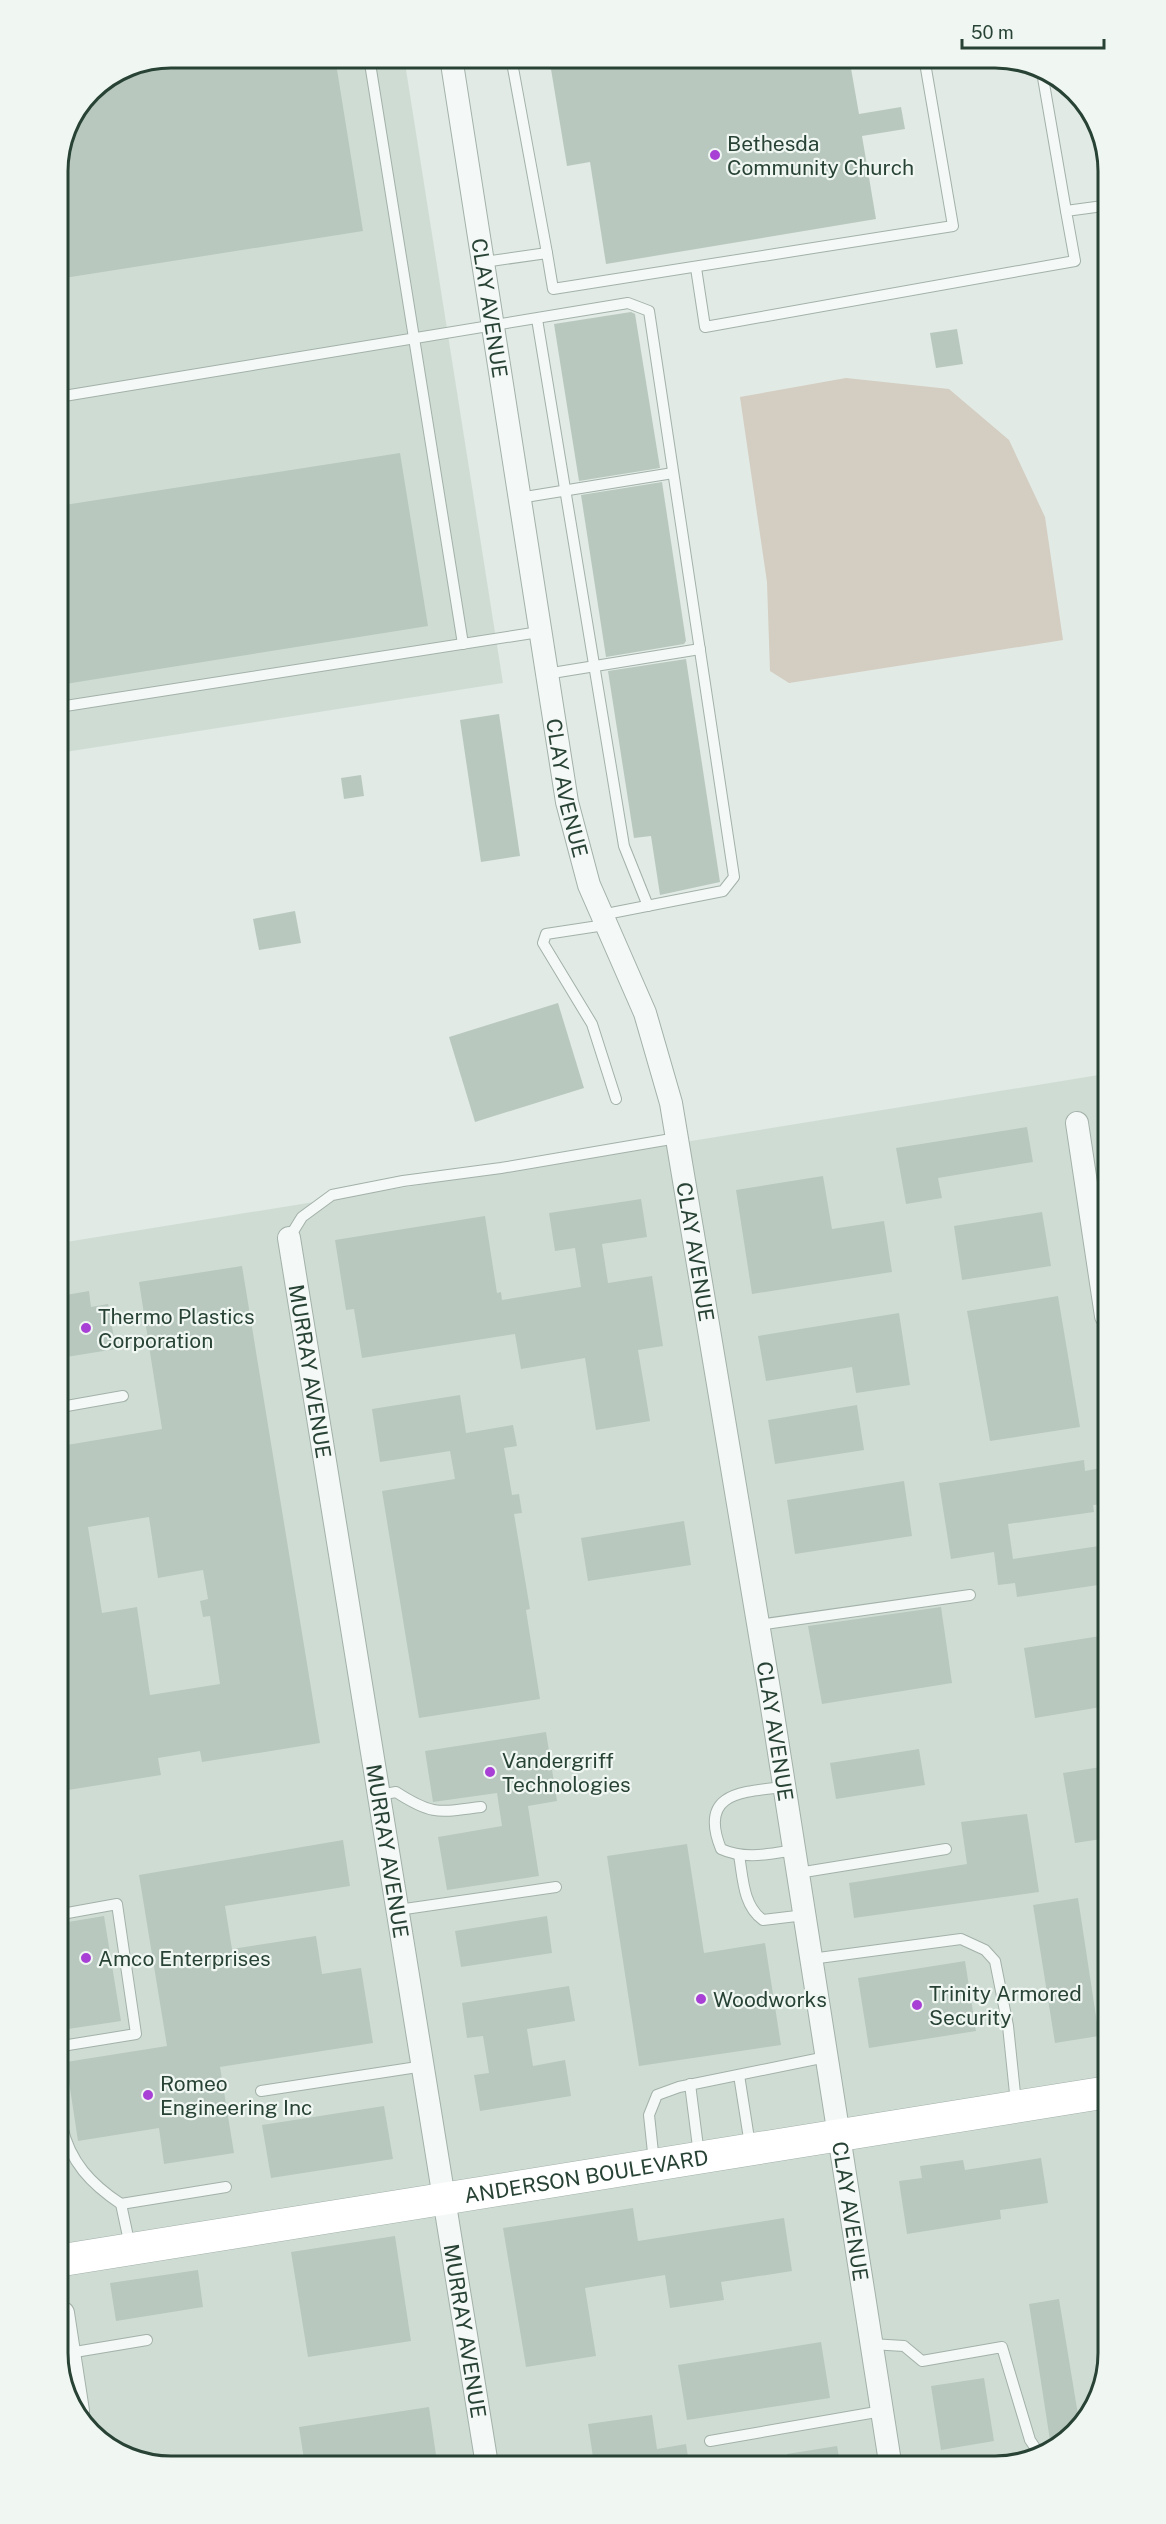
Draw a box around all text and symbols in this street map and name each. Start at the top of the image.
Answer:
scale bar [962,12,1104,50]
text: 50 m [971,22,1014,43]
place label: Bethesda Community Church [727,131,914,180]
marker: Bethesda Community Church [708,148,722,162]
street label: CLAY AVENUE [467,236,513,380]
street label: CLAY AVENUE [542,717,594,860]
street label: CLAY AVENUE [672,1180,720,1323]
street label: MURRAY AVENUE [284,1282,337,1460]
place label: Thermo Plastics Corporation [98,1304,255,1353]
marker: Thermo Plastics Corporation [79,1321,93,1335]
street label: CLAY AVENUE [752,1659,799,1803]
place label: Vandergriff Technologies [502,1748,631,1797]
street label: MURRAY AVENUE [362,1762,414,1940]
marker: Vandergriff Technologies [483,1765,497,1779]
place label: Amco Enterprises [98,1946,271,1971]
marker: Amco Enterprises [79,1951,93,1965]
place label: Trinity Armored Security [929,1981,1082,2030]
place label: Woodworks [713,1987,827,2012]
marker: Woodworks [694,1992,708,2006]
marker: Trinity Armored Security [910,1998,924,2012]
place label: Romeo Engineering Inc [160,2071,313,2120]
marker: Romeo Engineering Inc [141,2088,155,2102]
street label: CLAY AVENUE [828,2140,874,2283]
street label: ANDERSON BOULEVARD [462,2144,710,2208]
street label: MURRAY AVENUE [439,2242,492,2420]

